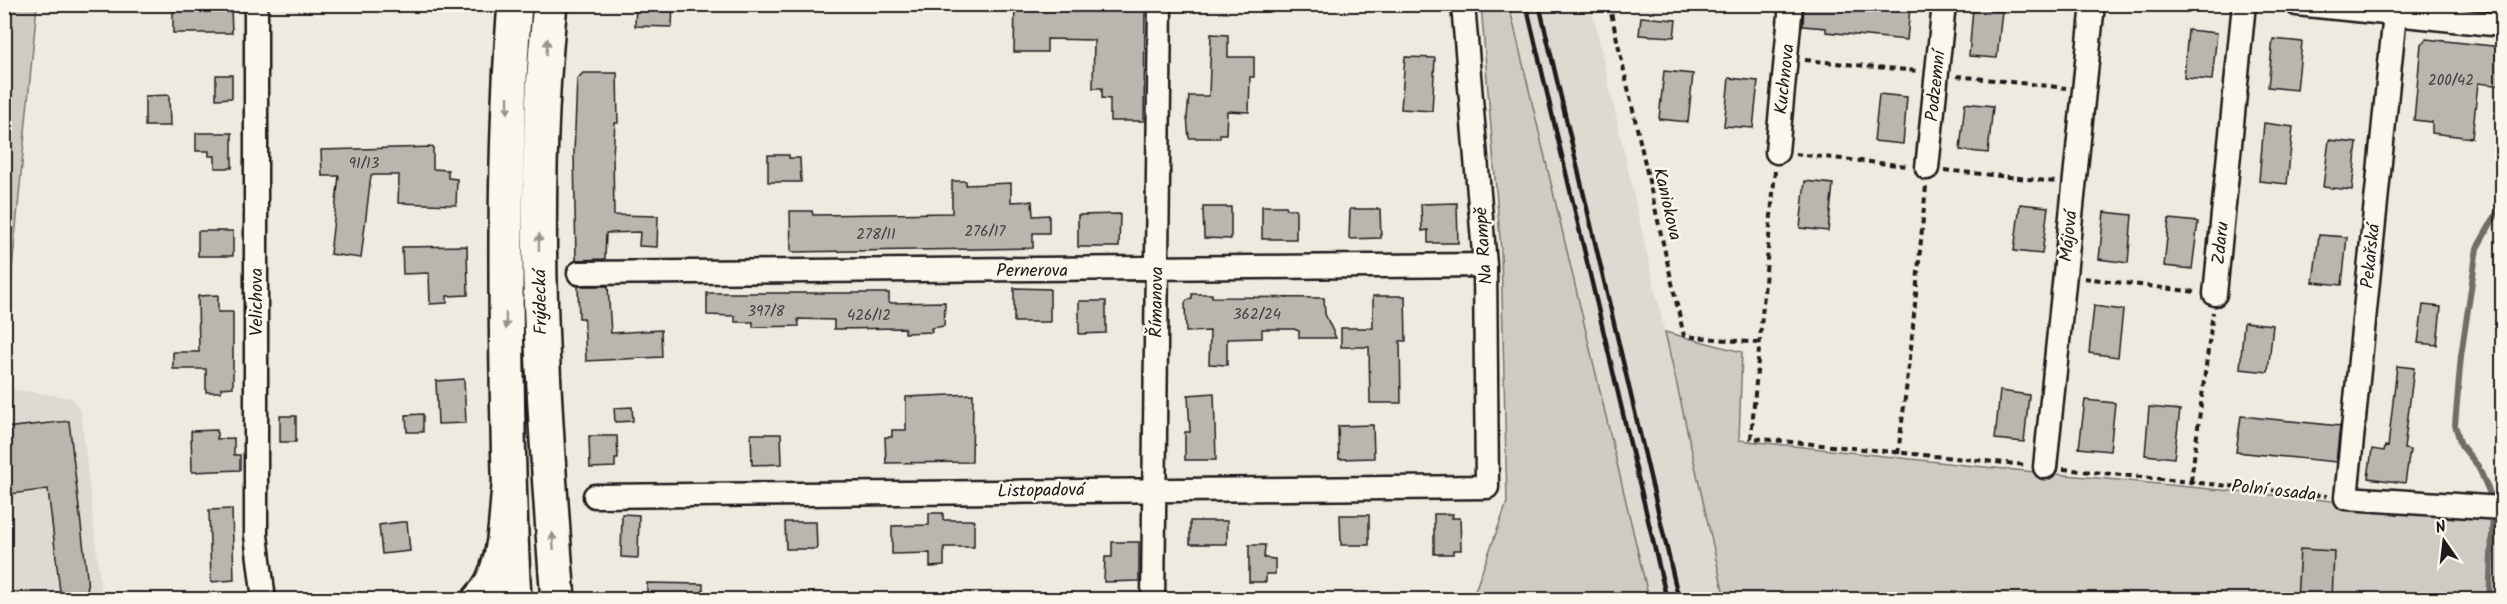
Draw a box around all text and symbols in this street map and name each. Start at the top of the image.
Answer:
one-way arrow [542,37,552,56]
street label: Kuchnova [1767,42,1804,116]
street label: Podzemní [1918,47,1955,123]
house number: 200/42 [2428,69,2474,93]
one-way arrow [503,95,513,114]
house number: 91/13 [349,152,380,176]
street label: Kaniokova [1644,165,1689,244]
street label: Na Rampě [1467,205,1502,286]
street label: Májová [2052,208,2087,263]
house number: 276/17 [965,220,1007,244]
street label: Zdaru [2205,220,2238,266]
street label: Pekařská [2354,221,2389,290]
house number: 278/11 [856,223,896,247]
one-way arrow [535,232,544,251]
street label: Pernerova [996,257,1068,286]
street label: Římanova [1142,266,1173,338]
street label: Frýdecká [526,267,557,335]
street label: Velichova [243,268,272,336]
house number: 397/8 [747,300,786,324]
house number: 362/24 [1233,303,1281,327]
house number: 426/12 [847,304,891,328]
one-way arrow [501,311,511,330]
street label: Polní osada [2230,473,2318,510]
street label: Listopadová [997,476,1086,507]
north arrow [2414,511,2474,571]
text: N [2433,515,2449,541]
one-way arrow [549,532,558,551]

